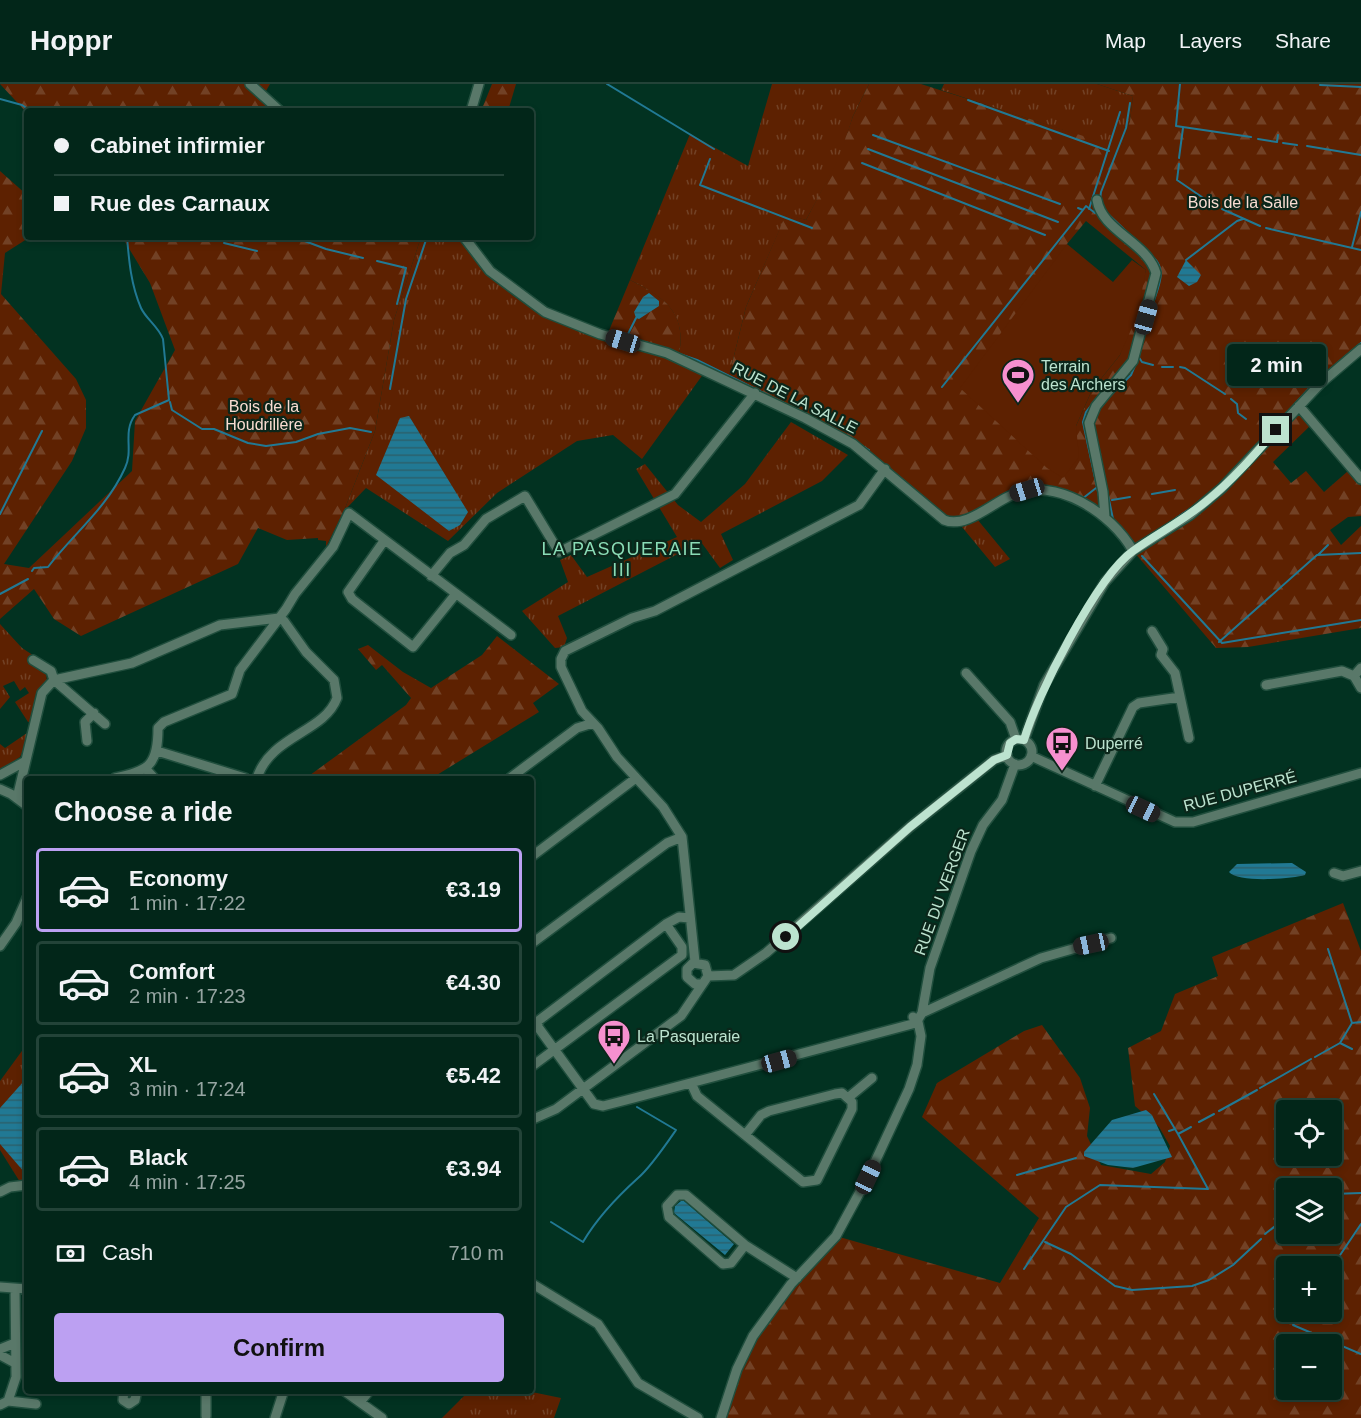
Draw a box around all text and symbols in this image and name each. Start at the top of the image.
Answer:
text: Hoppr [30,25,112,56]
text: Map [1105,29,1146,52]
text: Layers [1179,29,1242,52]
text: Share [1275,29,1331,52]
text: Cabinet infirmier [90,133,265,158]
text: Rue des Carnaux [90,191,270,216]
park label: Bois de la Salle [1188,194,1298,211]
car [1132,297,1160,337]
car [603,327,643,355]
callout: 2 min [1226,343,1326,385]
text: 2 min [1250,354,1303,376]
sports icon: Terrain des Archers [1000,357,1036,404]
place label: Terrain des Archers [1041,358,1125,393]
street label: RUE DE LA SALLE [730,359,860,437]
park label: Bois de la Houdrillère [225,398,303,433]
route end [1262,416,1289,443]
car [1007,476,1047,504]
district label: LA PASQUERAIE III [541,539,703,580]
bus stop icon: Duperré [1044,725,1080,772]
place label: Duperré [1085,735,1143,752]
street label: RUE DUPERRÉ [1181,767,1298,814]
car [1123,793,1163,825]
text: Choose a ride [54,797,233,827]
street label: RUE DU VERGER [911,826,973,958]
icon: car [57,863,111,917]
text: Economy [129,866,228,891]
text: €3.19 [446,877,501,902]
text: 1 min · 17:22 [129,892,246,914]
route start [772,923,799,950]
car [1072,931,1110,957]
icon: car [57,956,111,1010]
text: Comfort [129,959,215,984]
text: €4.30 [446,970,501,995]
text: 2 min · 17:23 [129,985,246,1007]
bus stop icon: La Pasqueraie [596,1018,632,1065]
place label: La Pasqueraie [637,1028,740,1045]
car [759,1048,799,1074]
icon: car [57,1049,111,1103]
text: XL [129,1052,157,1077]
text: €5.42 [446,1063,501,1088]
text: 3 min · 17:24 [129,1078,246,1100]
map controls [1276,1100,1342,1400]
button: locate [1276,1100,1342,1166]
icon: car [57,1142,111,1196]
text: Black [129,1145,188,1170]
text: €3.94 [446,1156,501,1181]
car [852,1157,884,1197]
text: 4 min · 17:25 [129,1171,246,1193]
button: layers [1276,1178,1342,1244]
icon: cash [54,1237,87,1270]
text: Cash [102,1240,153,1265]
text: 710 m [448,1242,504,1264]
button: + [1276,1256,1342,1322]
button: Confirm [54,1313,504,1382]
button: − [1276,1334,1342,1400]

